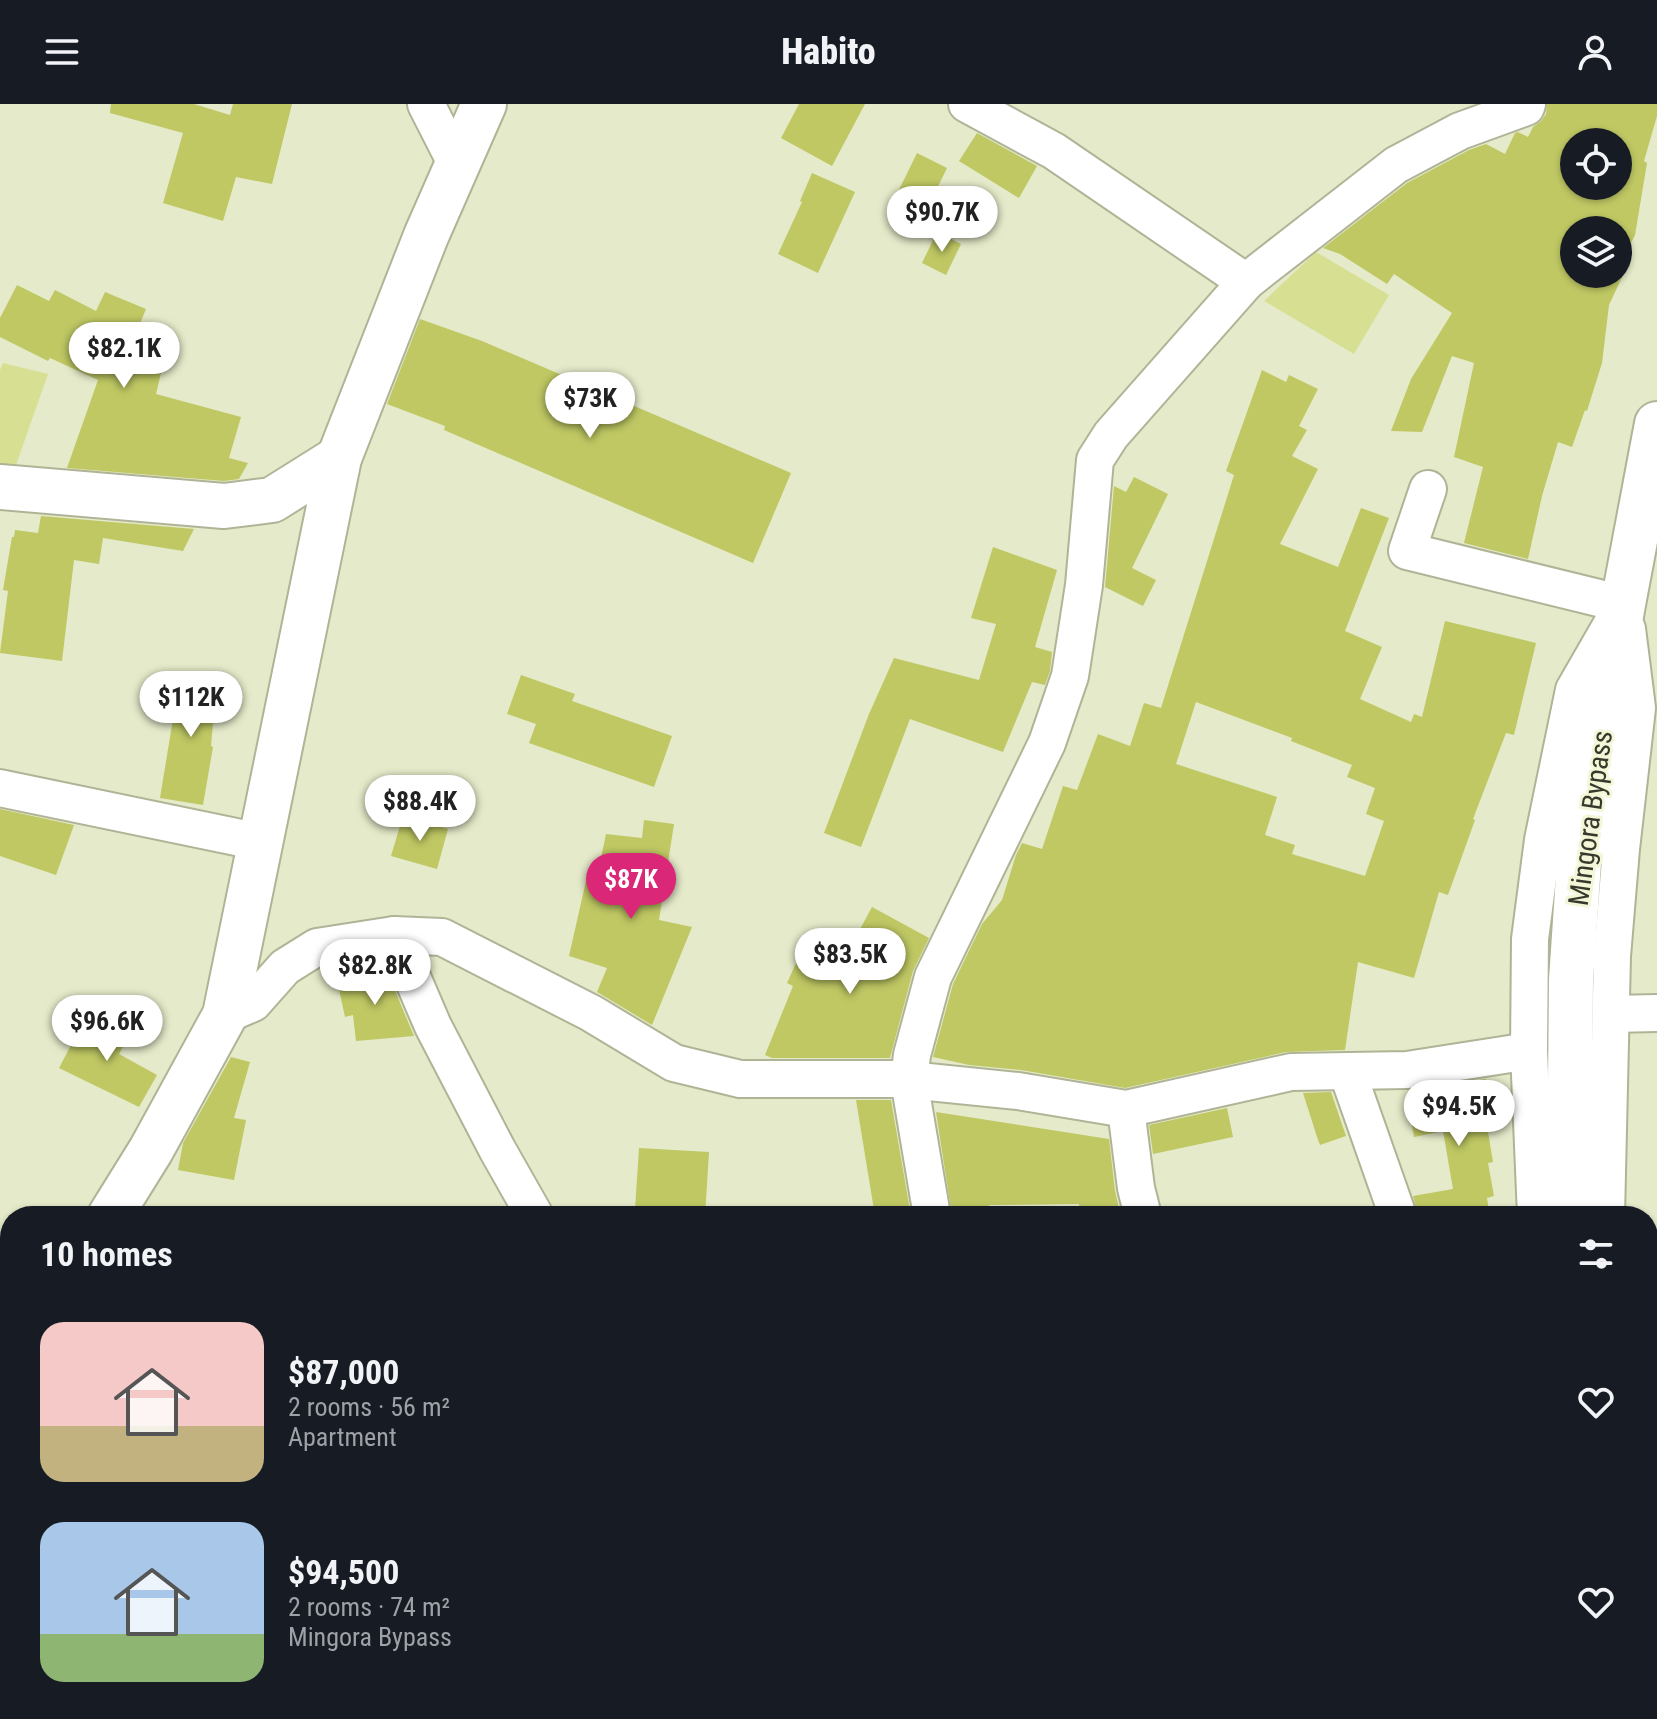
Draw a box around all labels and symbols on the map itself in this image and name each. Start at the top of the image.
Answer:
pin: $90.7K [877,186,1007,254]
pin: $82.1K [59,322,189,390]
pin: $73K [543,372,637,440]
pin: $112K [135,671,247,739]
street label: Mingora Bypass [1562,728,1619,908]
pin: $88.4K [355,775,485,843]
pin: $87K [584,853,678,921]
pin: $83.5K [785,928,915,996]
pin: $82.8K [310,939,440,1007]
pin: $96.6K [42,995,172,1063]
pin: $94.5K [1394,1080,1524,1148]

